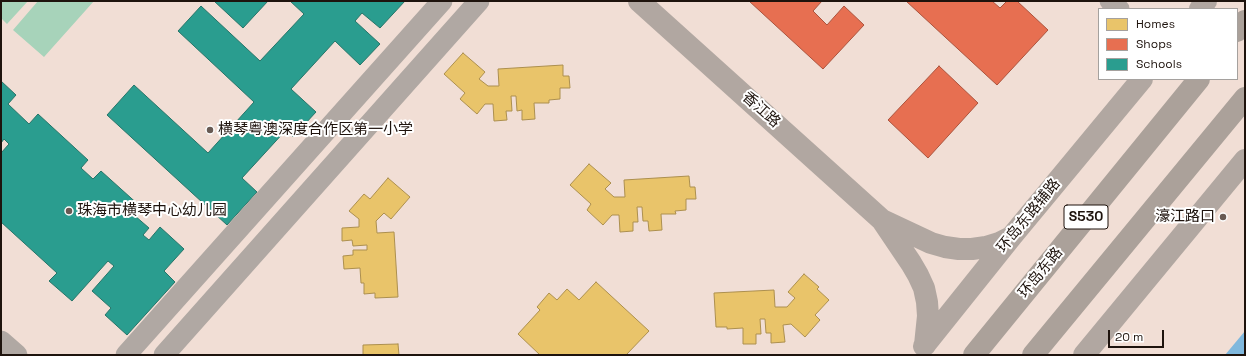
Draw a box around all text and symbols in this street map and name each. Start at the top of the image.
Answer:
legend [1098,8,1238,80]
text: Homes [1136,16,1175,32]
text: Shops [1136,36,1172,52]
text: Schools [1136,56,1182,72]
street label: 香江路 [738,88,784,132]
place label: 横琴粤澳深度合作区第一小学 [218,121,413,139]
marker: 横琴粤澳深度合作区第一小学 [205,125,215,135]
street label: 环岛东路辅路 [994,175,1064,257]
place label: 珠海市横琴中心幼儿园 [77,202,227,220]
road number: S530 [1064,205,1108,229]
marker: 珠海市横琴中心幼儿园 [64,206,74,216]
place label: 濠江路口 [1155,208,1215,226]
marker: 濠江路口 [1218,212,1228,222]
street label: 环岛东路 [1015,244,1067,302]
scale bar [1110,322,1166,348]
text: 20 m [1115,329,1143,345]

